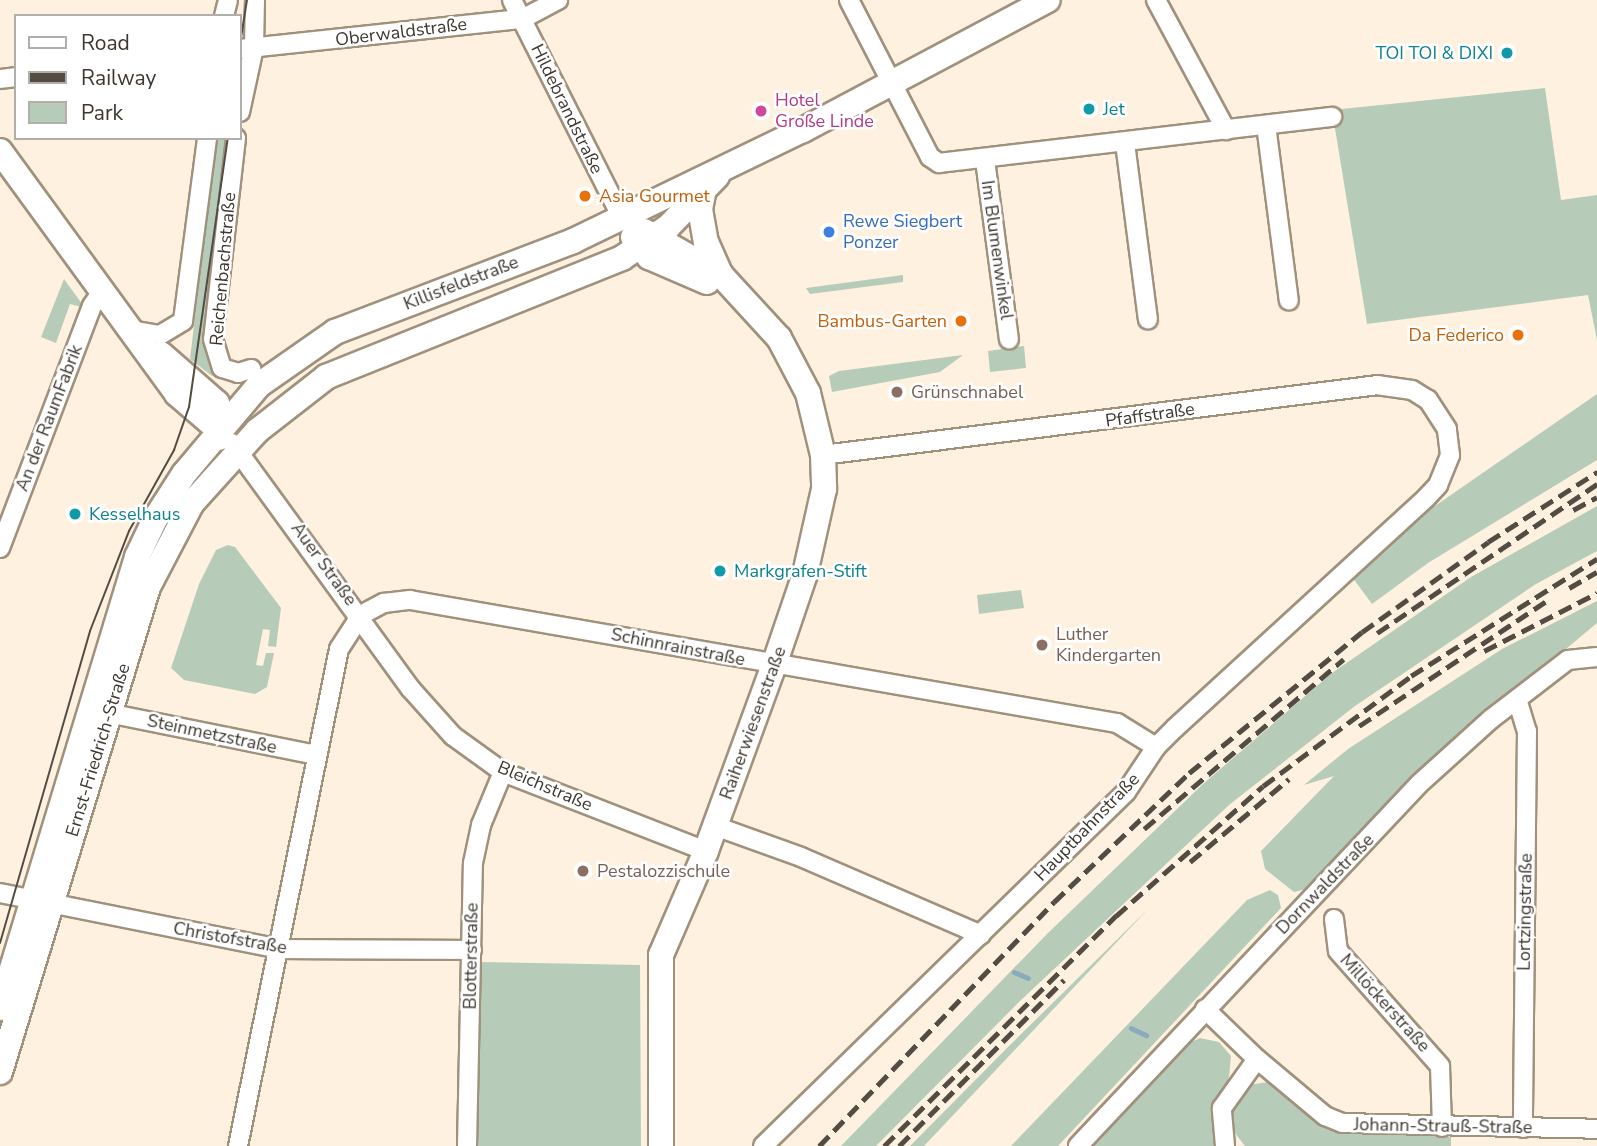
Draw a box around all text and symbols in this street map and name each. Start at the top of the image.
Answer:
street label: Oberwaldstraße [334,13,468,51]
legend [14,14,242,140]
text: Road [81,29,130,57]
street label: Hildebrandstraße [526,41,608,177]
place label: TOI TOI & DIXI [1375,42,1493,64]
marker: TOI TOI & DIXI [1499,45,1515,61]
text: Railway [81,64,156,92]
place label: Hotel Große Linde [775,90,874,132]
place label: Jet [1103,98,1125,120]
text: Park [81,99,123,127]
marker: Jet [1081,101,1097,117]
marker: Hotel Große Linde [753,103,769,119]
street label: Im Blumenwinkel [977,179,1017,321]
place label: Asia Gourmet [599,185,710,207]
marker: Asia Gourmet [577,188,593,204]
street label: Reichenbachstraße [206,191,240,347]
place label: Rewe Siegbert Ponzer [843,211,962,254]
marker: Rewe Siegbert Ponzer [821,224,837,240]
street label: Killisfeldstraße [400,251,522,315]
place label: Bambus-Garten [817,310,947,332]
marker: Bambus-Garten [953,313,969,329]
place label: Da Federico [1409,324,1504,346]
marker: Da Federico [1510,327,1526,343]
street label: An der RaumFabrik [11,342,87,494]
place label: Grünschnabel [911,381,1023,403]
marker: Grünschnabel [889,384,905,400]
street label: Pfaffstraße [1104,398,1196,432]
place label: Kesselhaus [89,503,180,525]
marker: Kesselhaus [67,506,83,522]
street label: Auer Straße [287,518,361,610]
place label: Markgrafen-Stift [734,560,867,582]
marker: Markgrafen-Stift [712,563,728,579]
street label: Schinnrainstraße [609,623,747,671]
place label: Luther Kindergarten [1056,624,1161,666]
marker: Luther Kindergarten [1034,637,1050,653]
street label: Raiherwiesenstraße [715,644,791,802]
street label: Ernst-Friedrich-Straße [61,661,135,839]
street label: Steinmetzstraße [145,710,279,758]
street label: Bleichstraße [494,756,596,816]
street label: Hauptbahnstraße [1030,768,1144,886]
street label: Dornwaldstraße [1272,829,1378,939]
street label: Lortzingstraße [1513,853,1537,971]
place label: Pestalozzischule [597,860,730,882]
marker: Pestalozzischule [575,863,591,879]
street label: Blotterstraße [459,902,483,1010]
street label: Christofstraße [172,917,288,959]
street label: Millöckerstraße [1335,949,1435,1057]
street label: Johann-Strauß-Straße [1353,1114,1533,1138]

